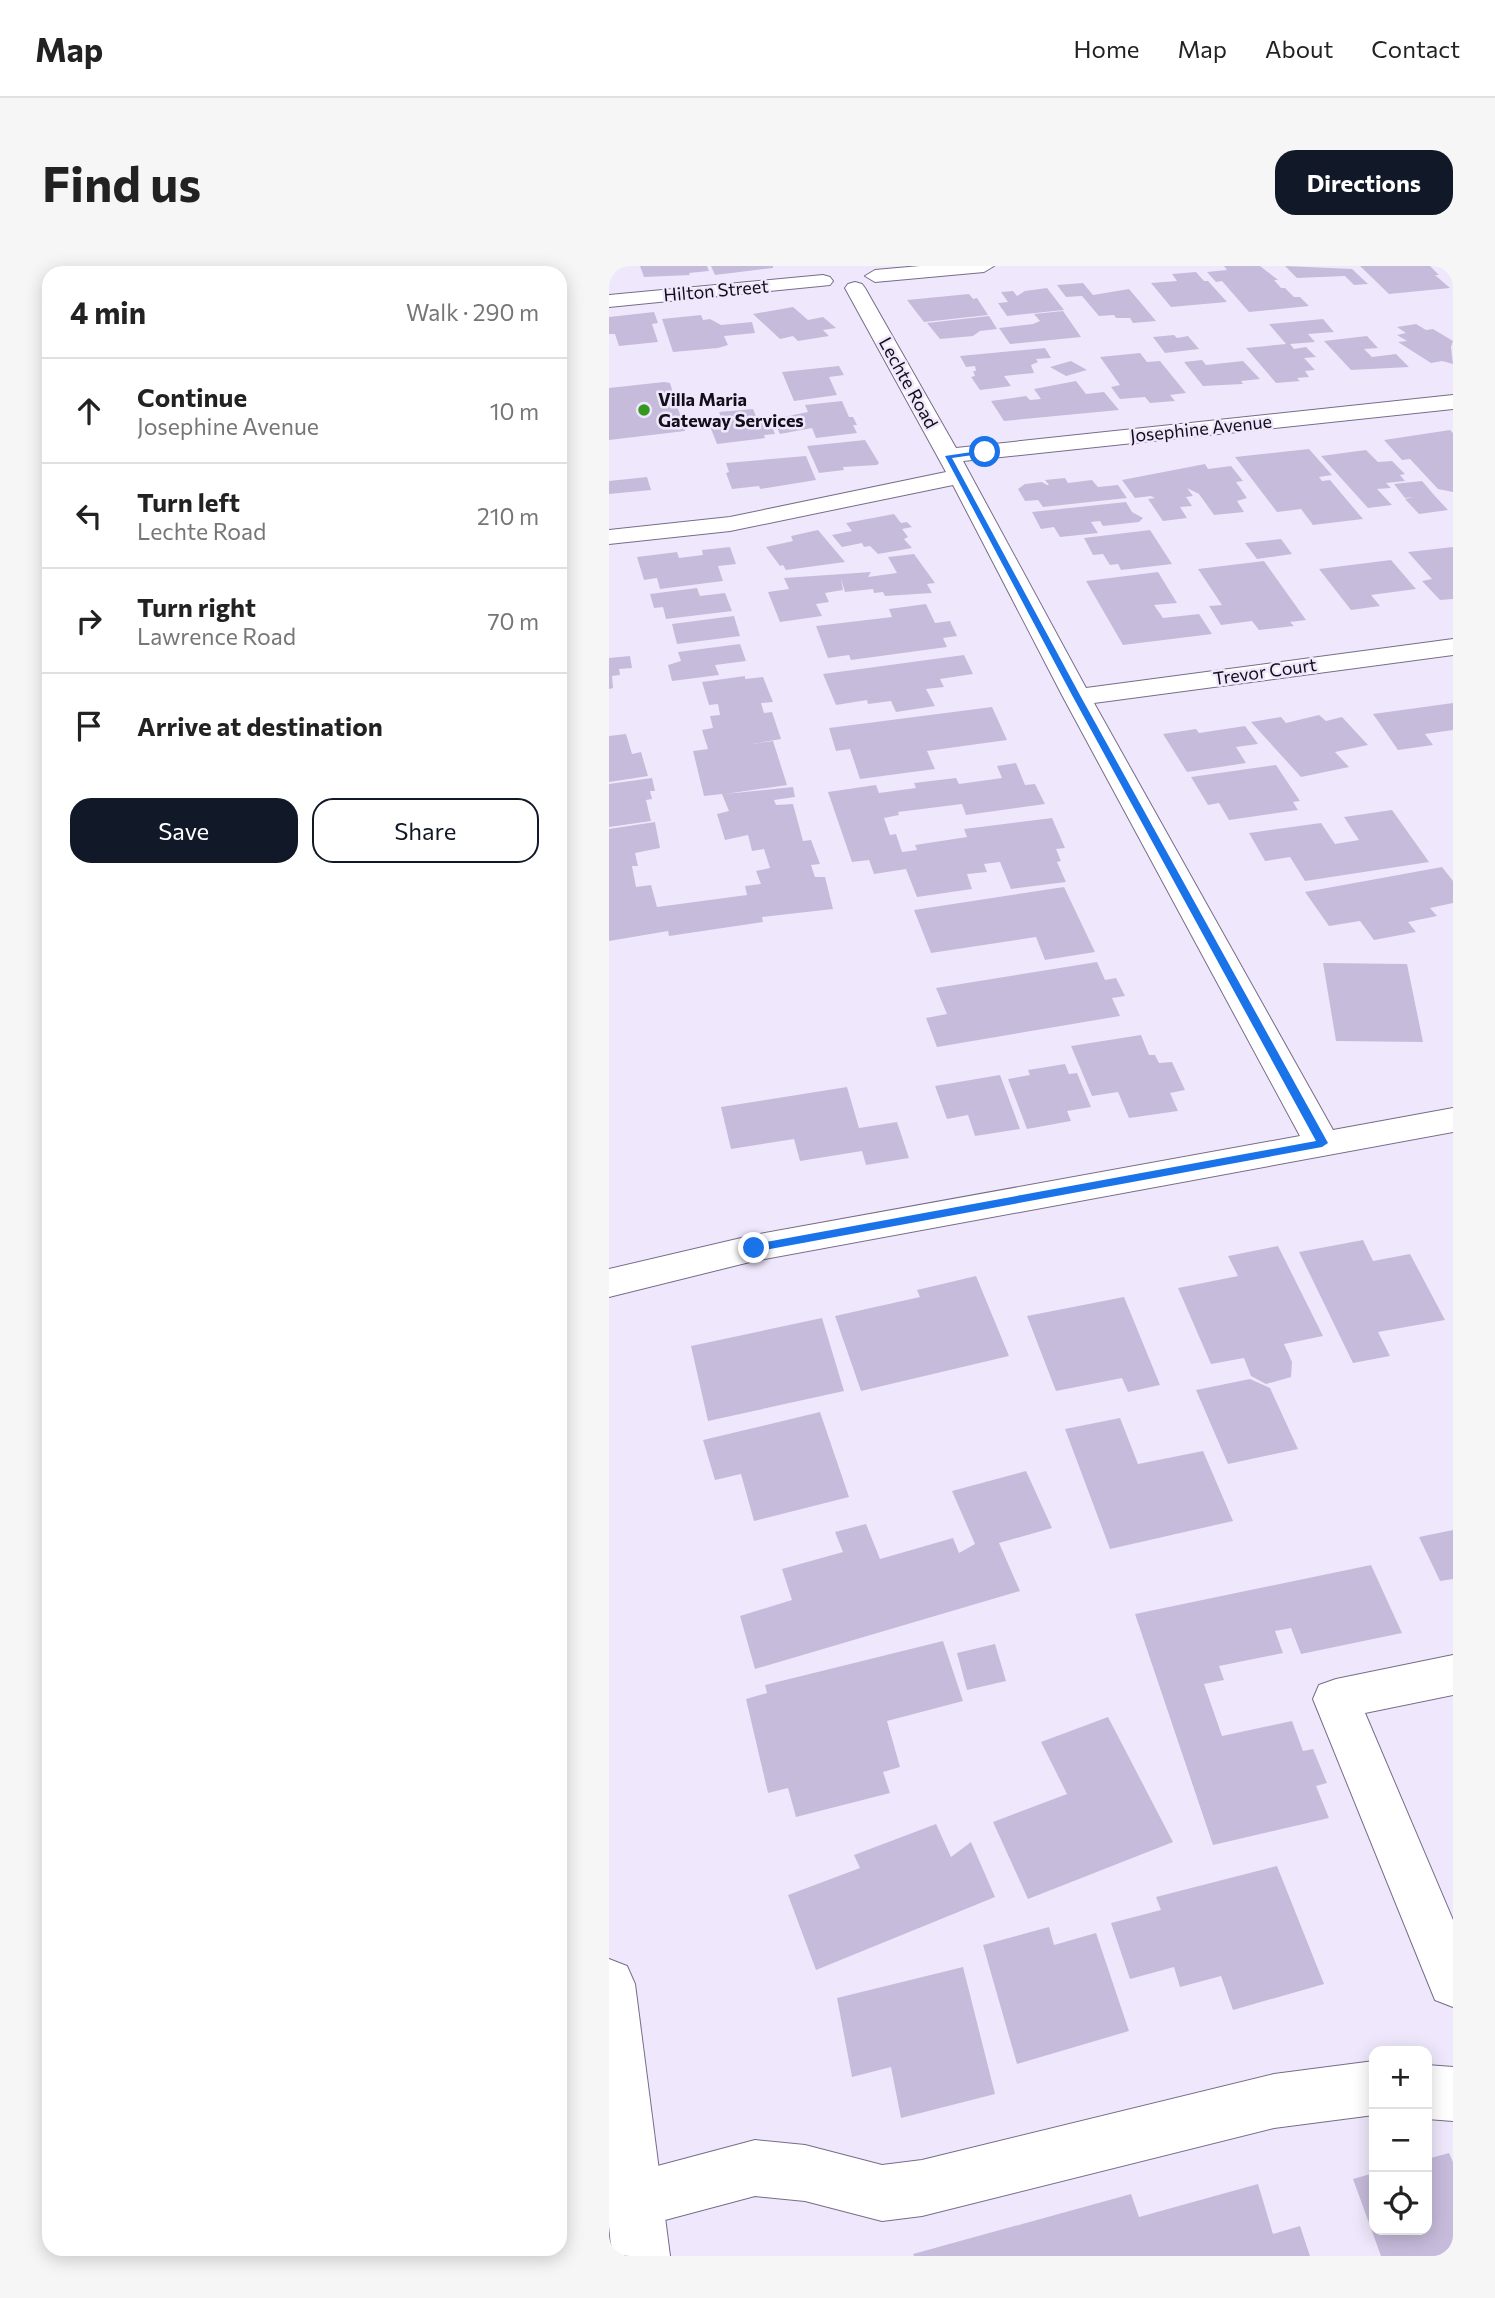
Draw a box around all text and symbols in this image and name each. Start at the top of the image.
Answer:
text: Map [35,28,103,69]
text: Home [1074,34,1140,63]
text: Map [1178,34,1227,63]
text: About [1265,34,1333,63]
text: Contact [1371,34,1460,63]
button: Directions [1275,150,1453,215]
text: Find us [42,152,201,212]
street label: Hilton Street [662,274,769,306]
text: 4 min [70,293,146,330]
text: Walk · 290 m [406,298,539,326]
street label: Lechte Road [875,333,943,432]
text: Continue [137,381,247,412]
place label: Villa Maria Gateway Services [658,388,804,431]
icon: ahead [70,392,108,430]
text: 10 m [490,397,539,425]
marker: Villa Maria Gateway Services [636,402,652,418]
street label: Josephine Avenue [1129,410,1273,446]
text: Josephine Avenue [137,412,319,440]
route start [969,436,1000,467]
text: Turn left [137,486,240,517]
icon: left [70,497,108,535]
text: 210 m [477,502,539,530]
text: Lechte Road [137,517,266,545]
text: Turn right [137,591,256,622]
icon: right [70,602,108,640]
text: 70 m [487,607,539,635]
text: Lawrence Road [137,622,296,650]
street label: Trevor Court [1212,653,1318,689]
icon: arrive [70,707,108,745]
text: Arrive at destination [137,710,383,741]
button: Save [70,798,298,863]
button: Share [312,798,539,863]
route end [738,1232,769,1263]
map controls [1369,2046,1432,2235]
button: + [1369,2046,1432,2109]
button: − [1369,2109,1432,2172]
button: locate [1369,2172,1432,2235]

